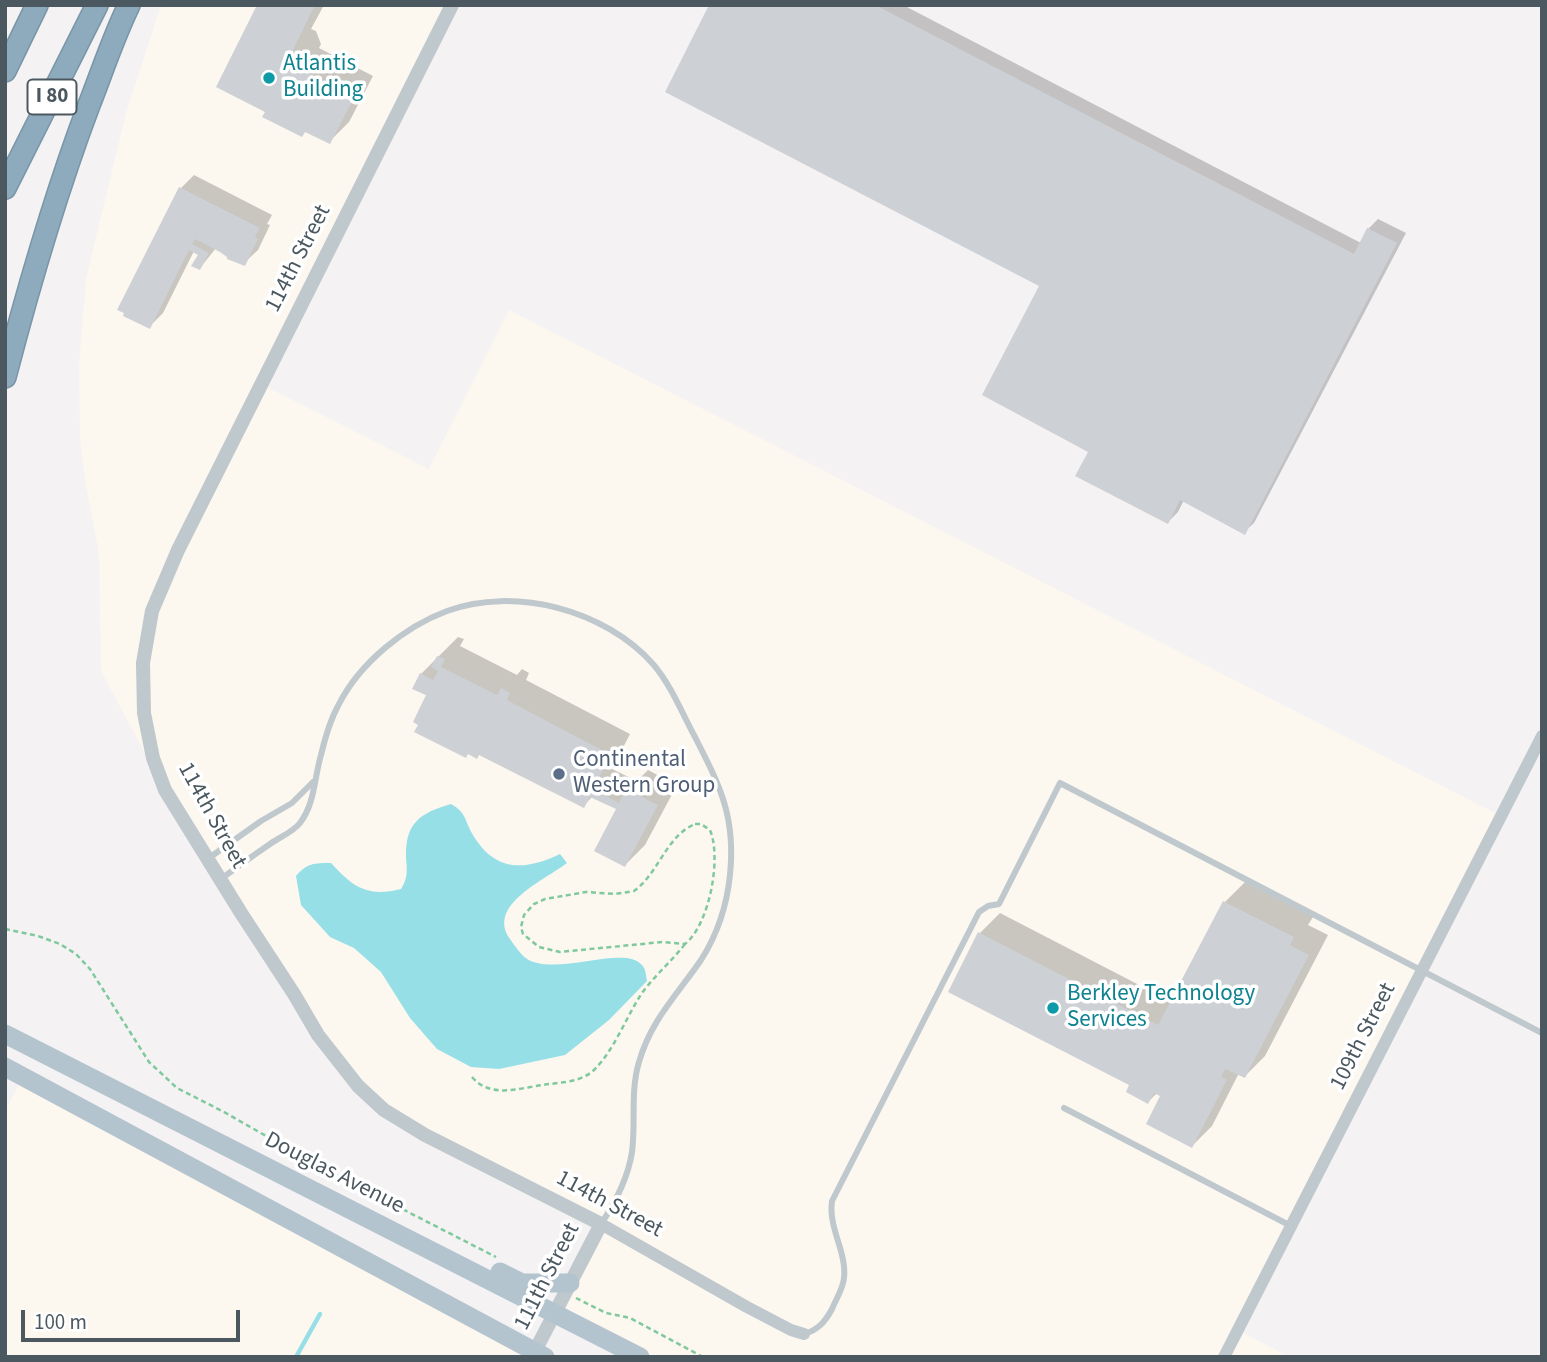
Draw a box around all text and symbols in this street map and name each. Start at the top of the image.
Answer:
place label: Atlantis Building [283,51,363,105]
marker: Atlantis Building [261,70,277,86]
road number: I 80 [28,80,76,114]
street label: 114th Street [260,201,338,317]
place label: Continental Western Group [573,747,715,801]
street label: 114th Street [171,758,251,874]
marker: Continental Western Group [551,766,567,782]
street label: 109th Street [1325,979,1403,1095]
place label: Berkley Technology Services [1067,981,1255,1035]
marker: Berkley Technology Services [1045,1000,1061,1016]
street label: Douglas Avenue [259,1127,409,1221]
street label: 114th Street [551,1165,667,1245]
street label: 111th Street [509,1219,587,1335]
scale bar [24,1296,243,1340]
text: 100 m [34,1307,87,1337]

